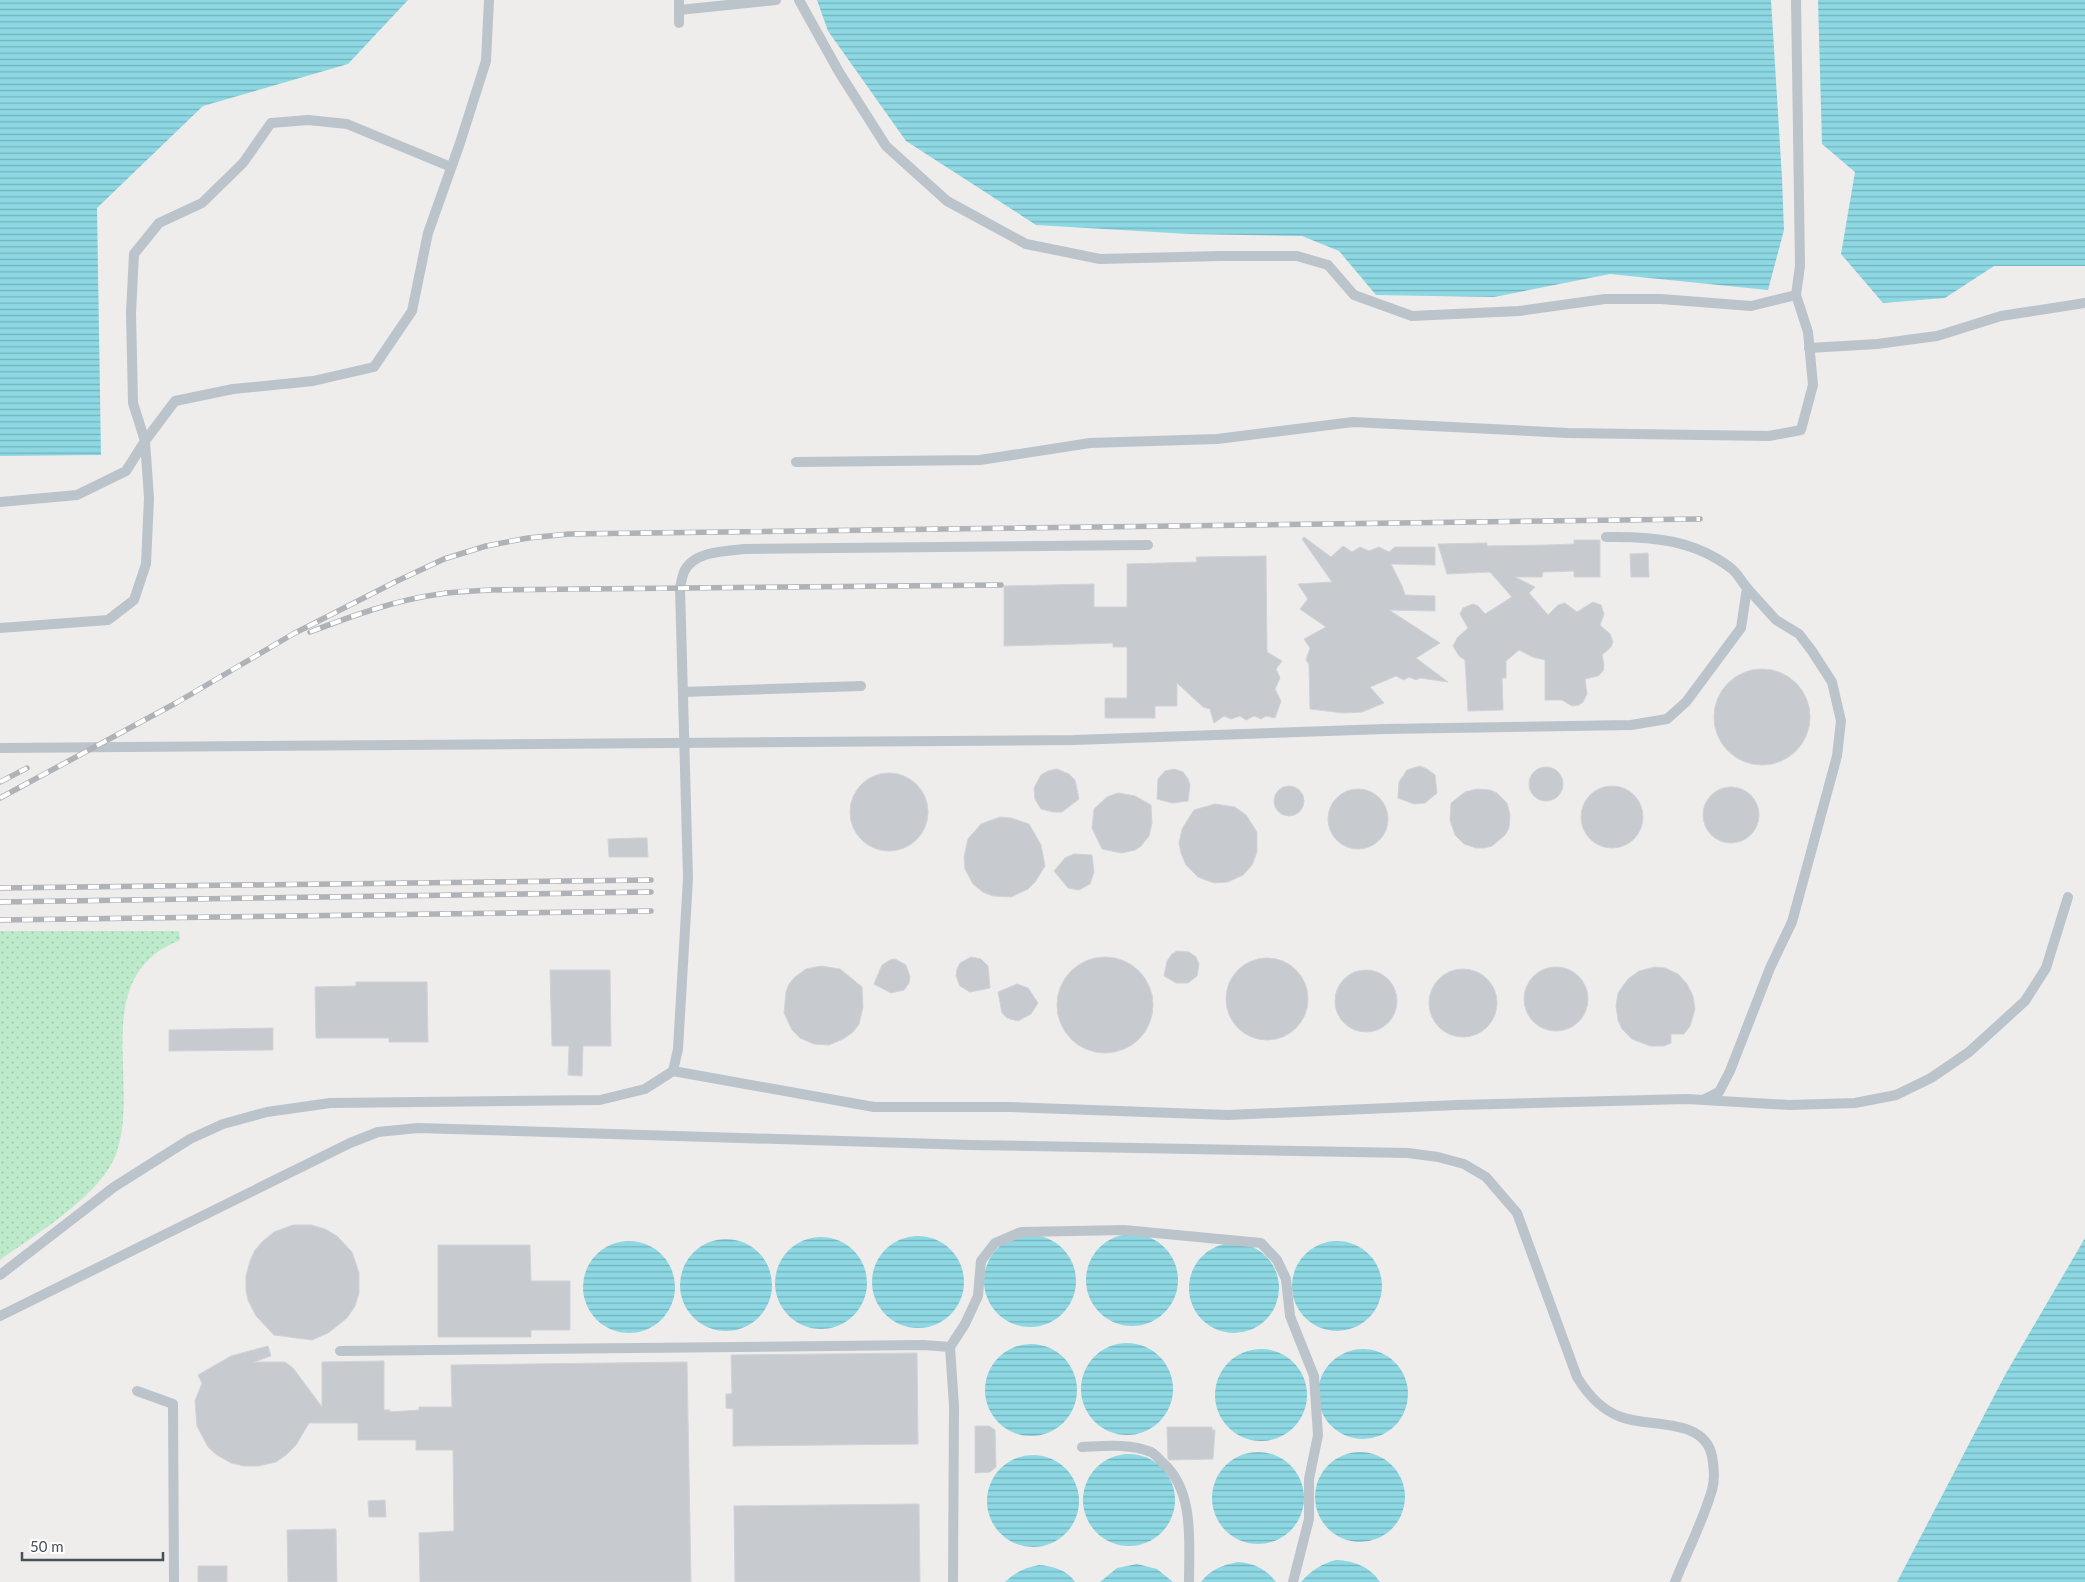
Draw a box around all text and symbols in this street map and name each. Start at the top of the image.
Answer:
scale bar [22,1530,164,1562]
text: 50 m [30,1537,64,1555]

